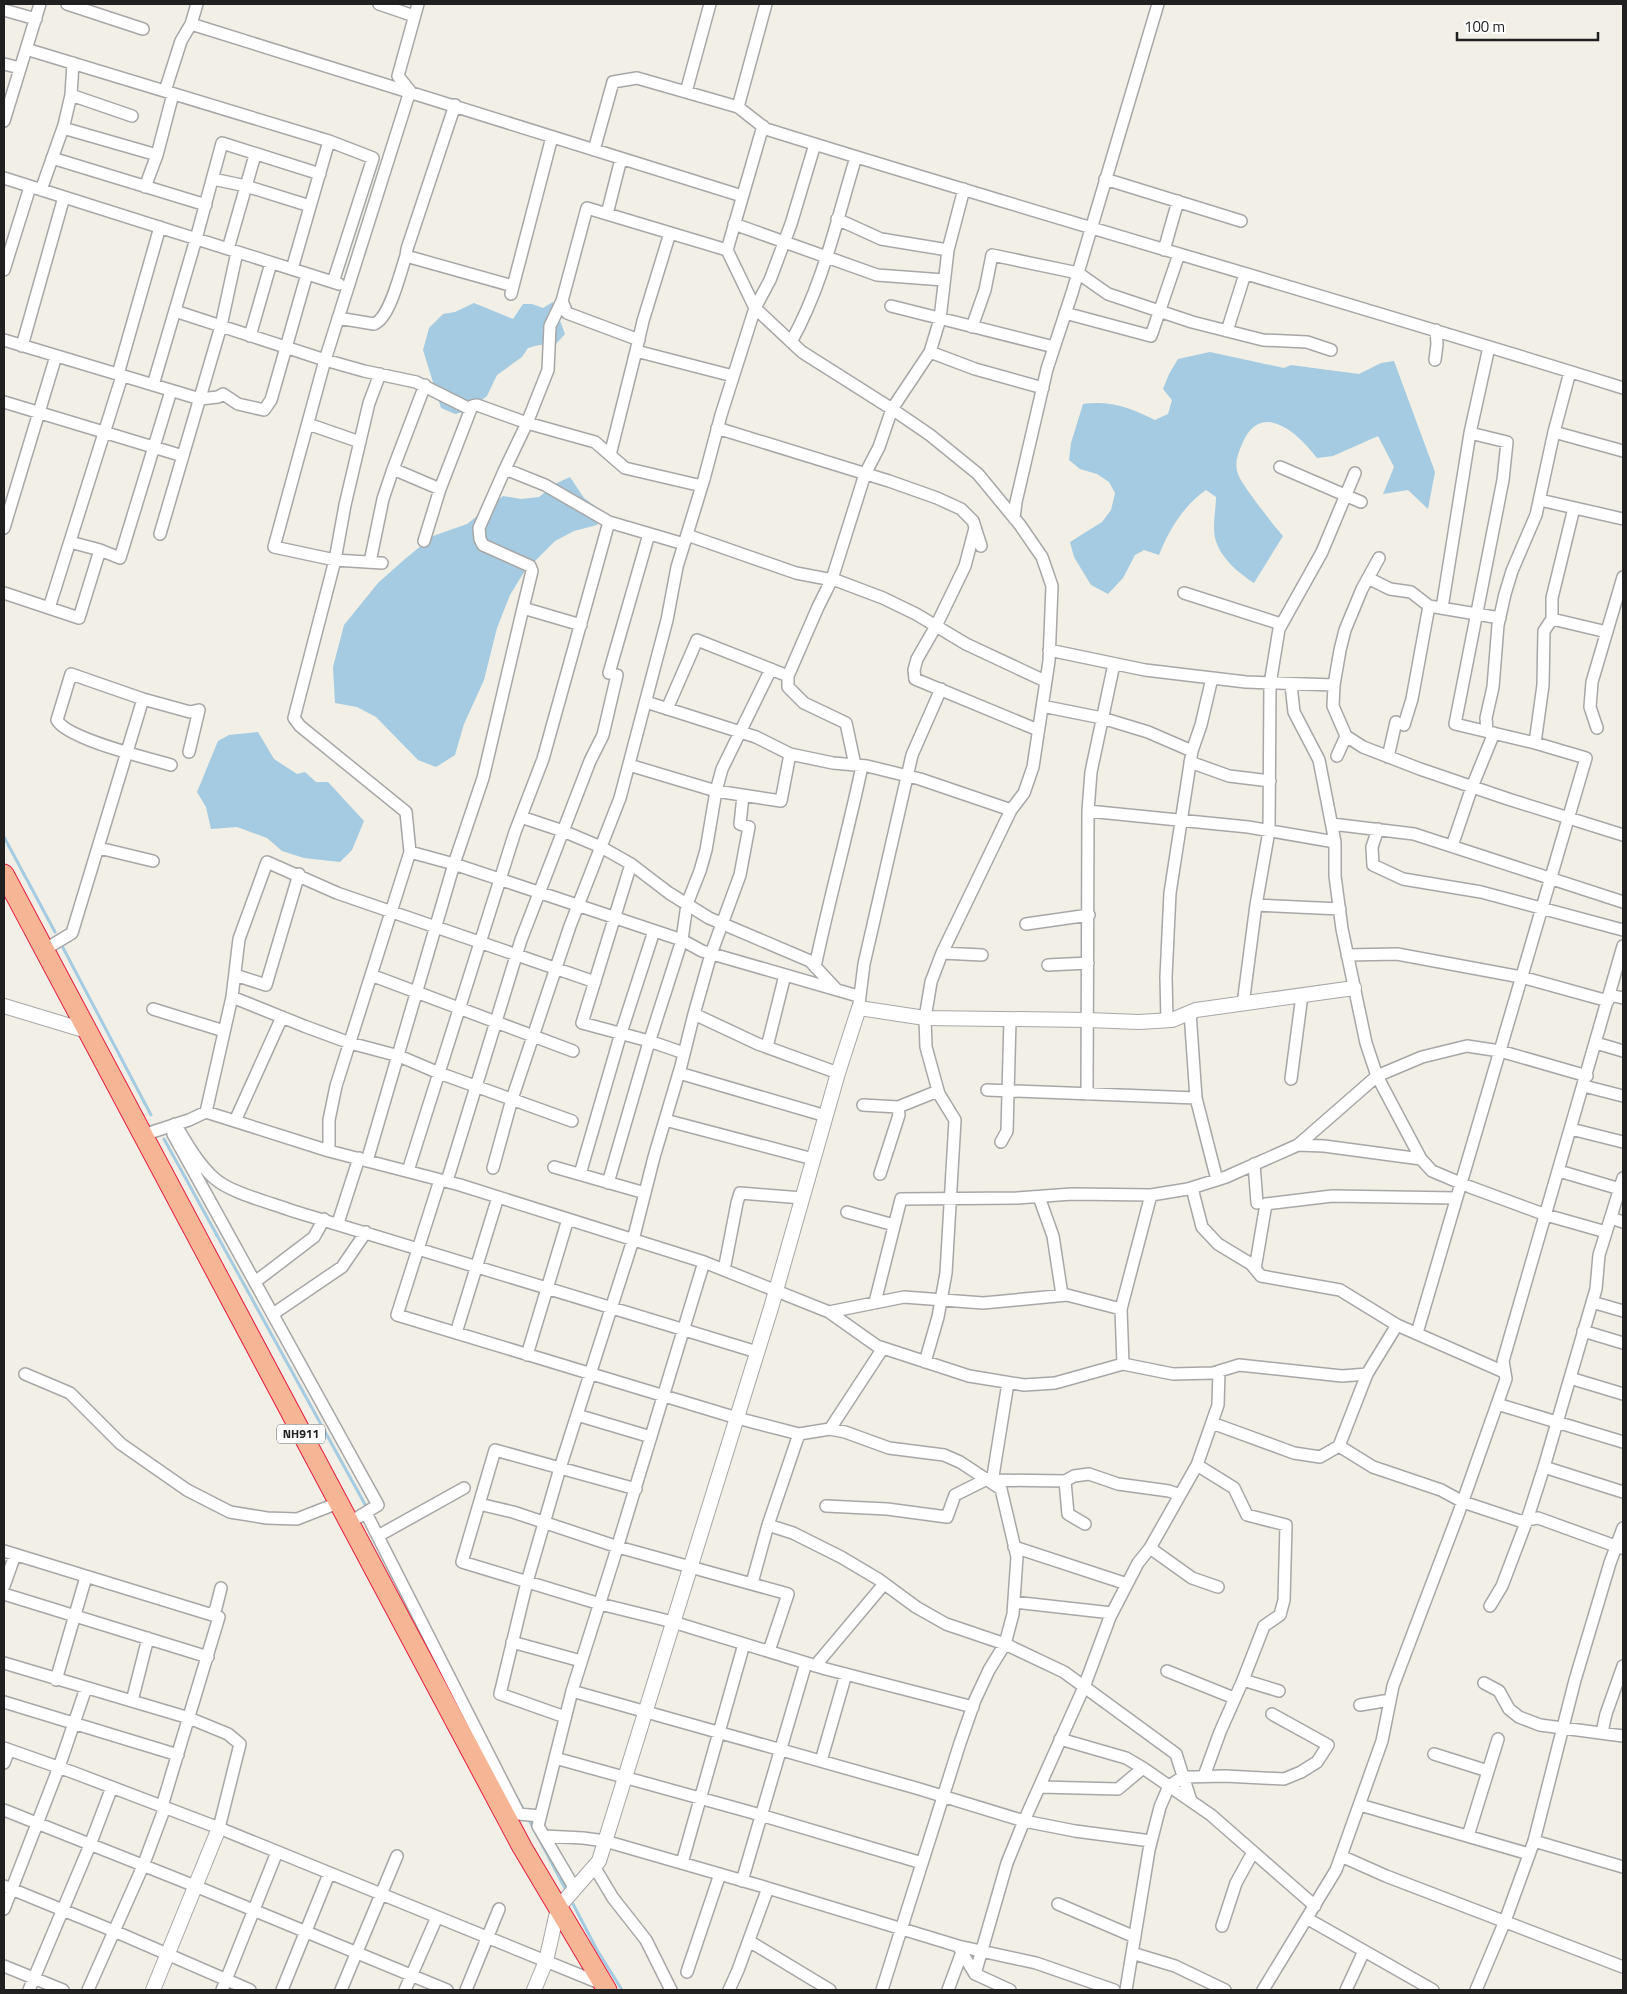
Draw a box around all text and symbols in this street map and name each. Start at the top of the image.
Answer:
scale bar [1457,10,1598,42]
text: 100 m [1464,15,1505,38]
road number: NH911 [277,1425,325,1444]

